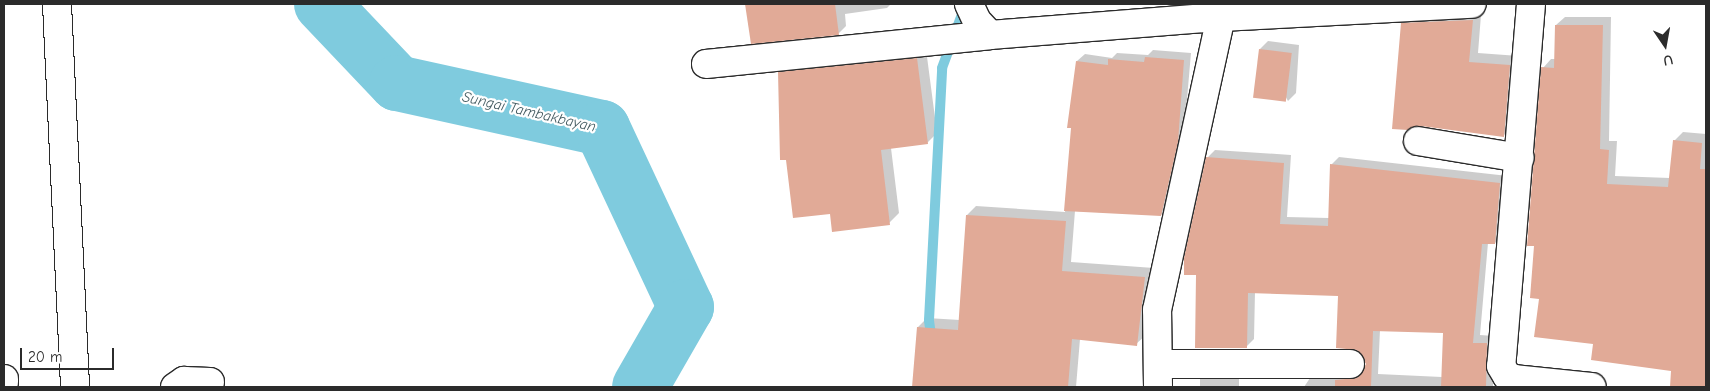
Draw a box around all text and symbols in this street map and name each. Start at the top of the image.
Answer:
north arrow [1640,20,1690,70]
text: U [1662,51,1675,69]
water label: Sungai Tambakbayan [460,88,598,136]
scale bar [22,338,116,370]
text: 20 m [28,348,62,366]

